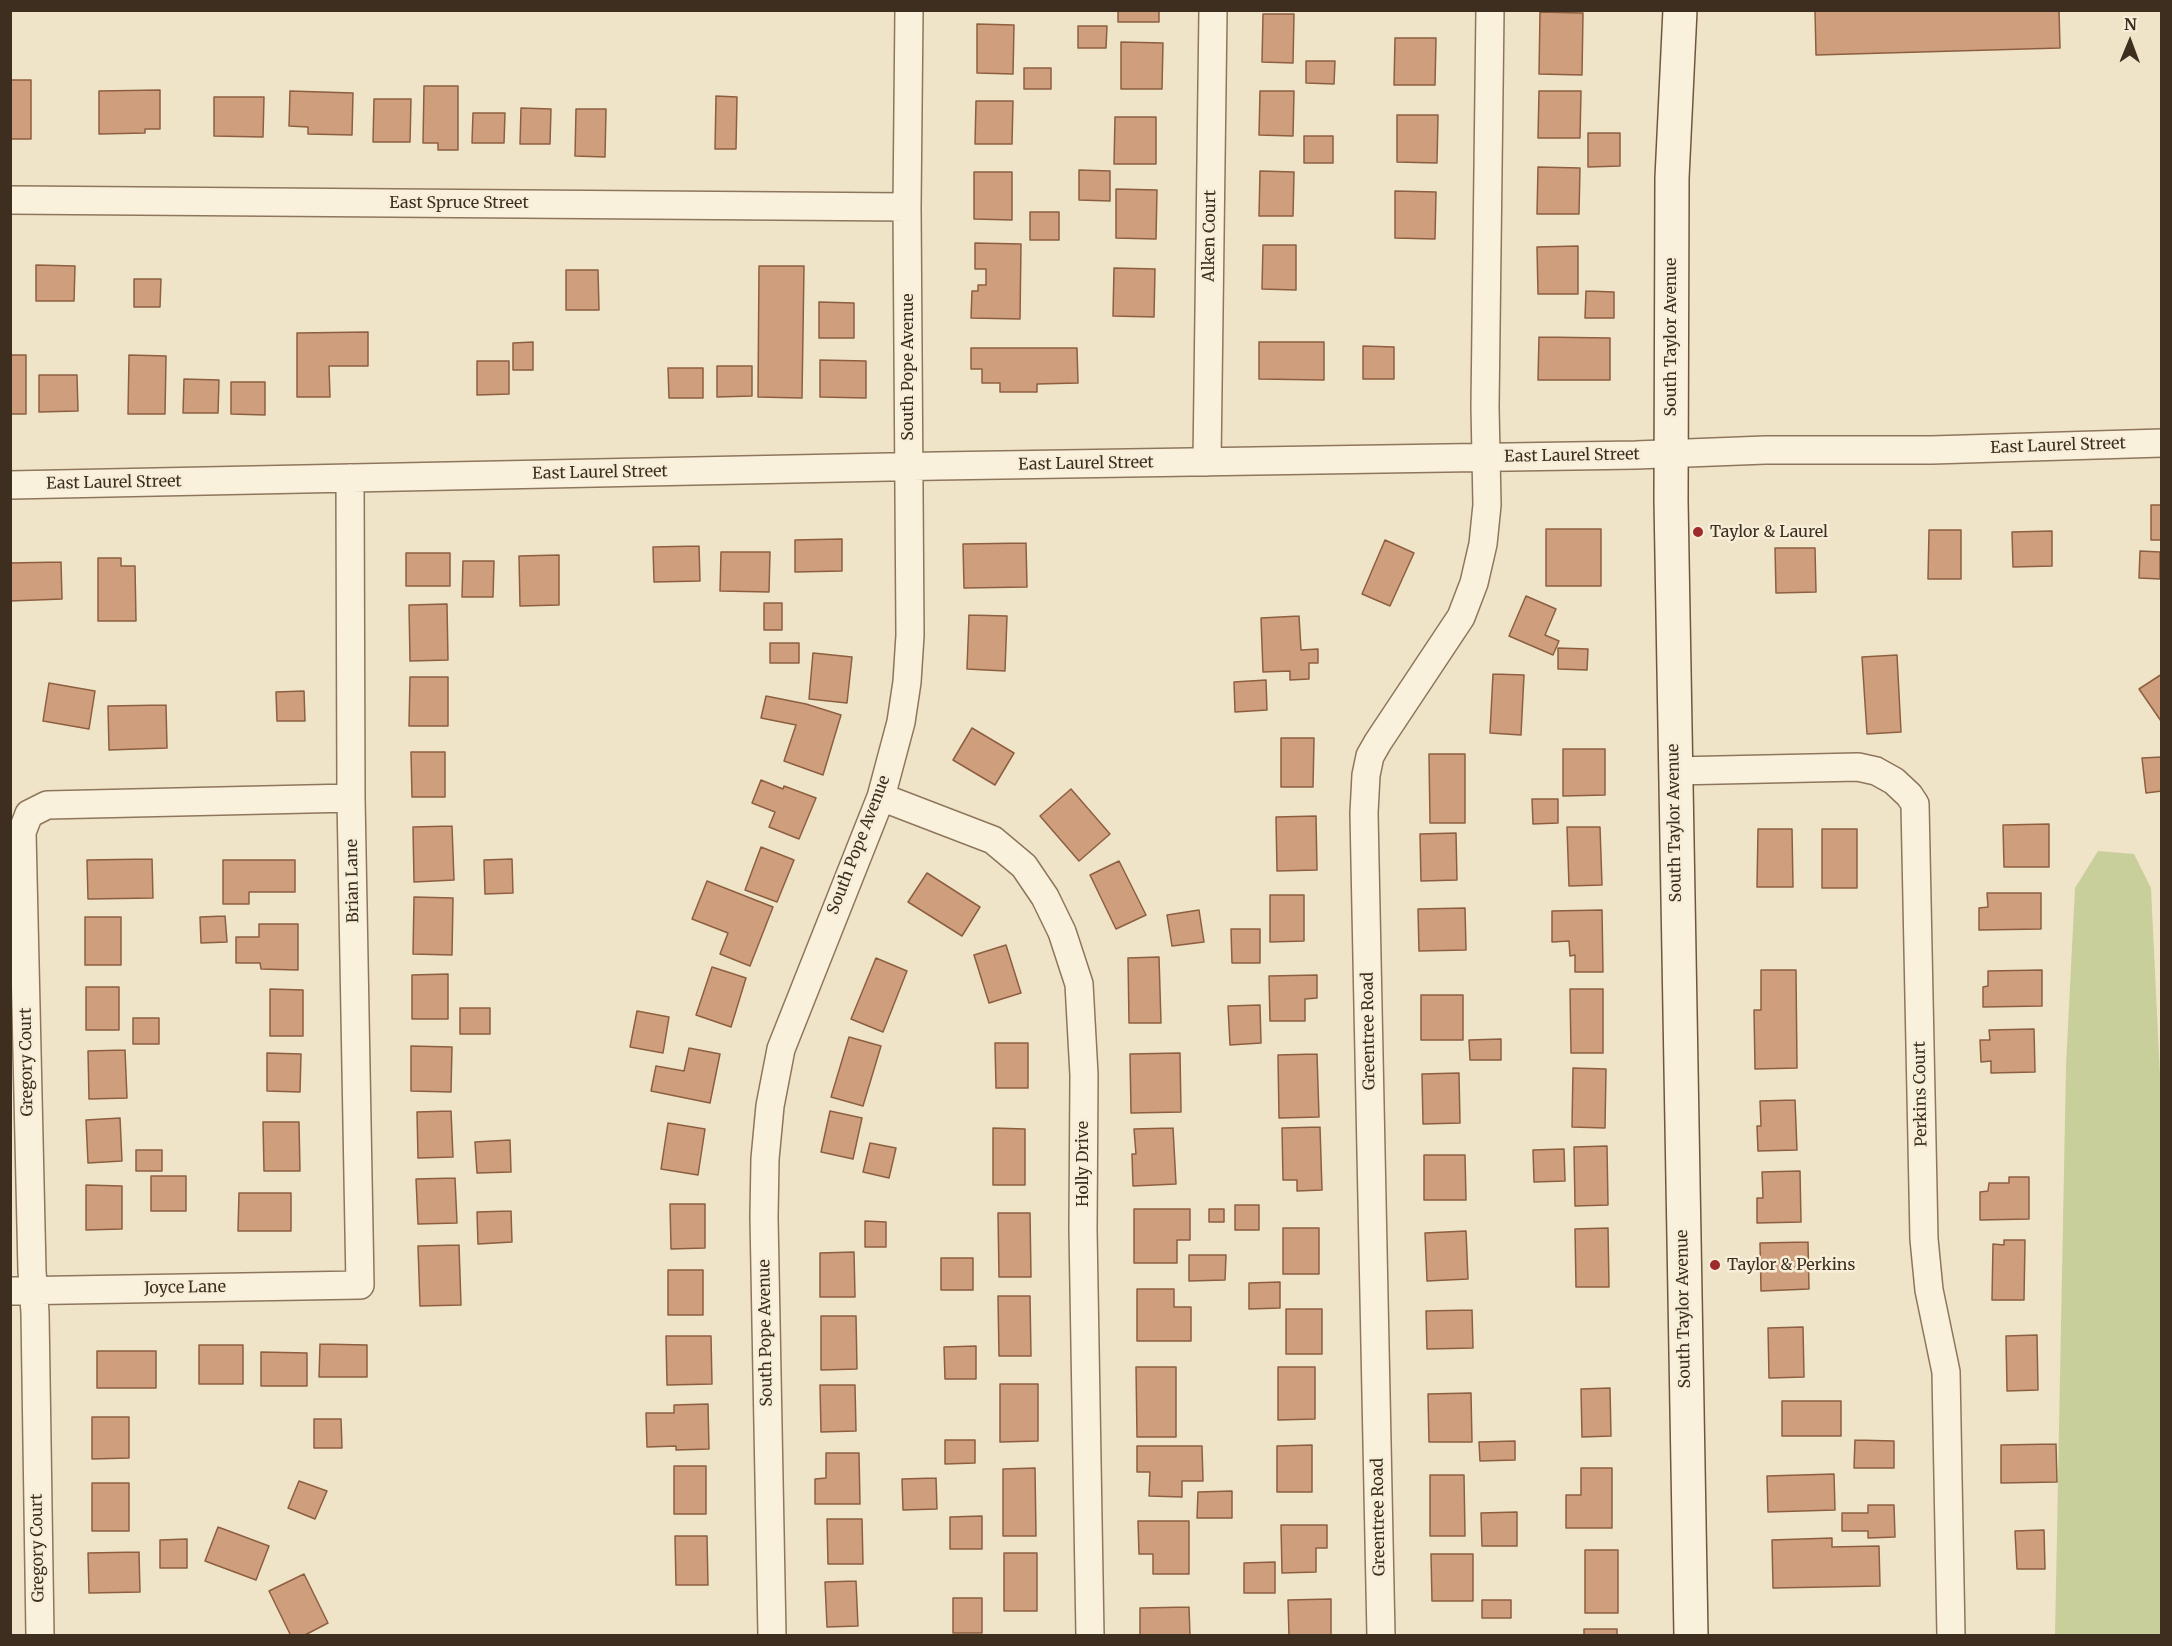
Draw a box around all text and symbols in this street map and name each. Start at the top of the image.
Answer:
north arrow [2100,12,2160,72]
text: N [2124,14,2137,34]
street label: Alken Court [1200,190,1220,282]
street label: East Spruce Street [389,193,529,213]
street label: South Taylor Avenue [1661,258,1681,416]
street label: South Pope Avenue [898,293,918,441]
street label: East Laurel Street [1990,434,2126,458]
street label: East Laurel Street [1504,445,1640,467]
street label: East Laurel Street [1018,453,1154,475]
street label: East Laurel Street [532,462,668,484]
street label: East Laurel Street [46,472,182,494]
place label: Taylor & Laurel [1710,522,1828,542]
marker: Taylor & Laurel [1691,525,1705,539]
street label: South Taylor Avenue [1664,743,1686,903]
street label: South Pope Avenue [824,773,894,917]
street label: Brian Lane [343,839,363,923]
street label: Greentree Road [1358,972,1380,1090]
street label: Gregory Court [16,1007,38,1117]
street label: Perkins Court [1910,1041,1932,1147]
street label: Holly Drive [1073,1121,1093,1207]
street label: South Taylor Avenue [1673,1229,1695,1389]
place label: Taylor & Perkins [1727,1255,1855,1275]
marker: Taylor & Perkins [1708,1258,1722,1272]
street label: South Pope Avenue [755,1259,777,1407]
street label: Joyce Lane [144,1278,226,1298]
street label: Greentree Road [1368,1458,1390,1576]
street label: Gregory Court [27,1493,49,1603]

